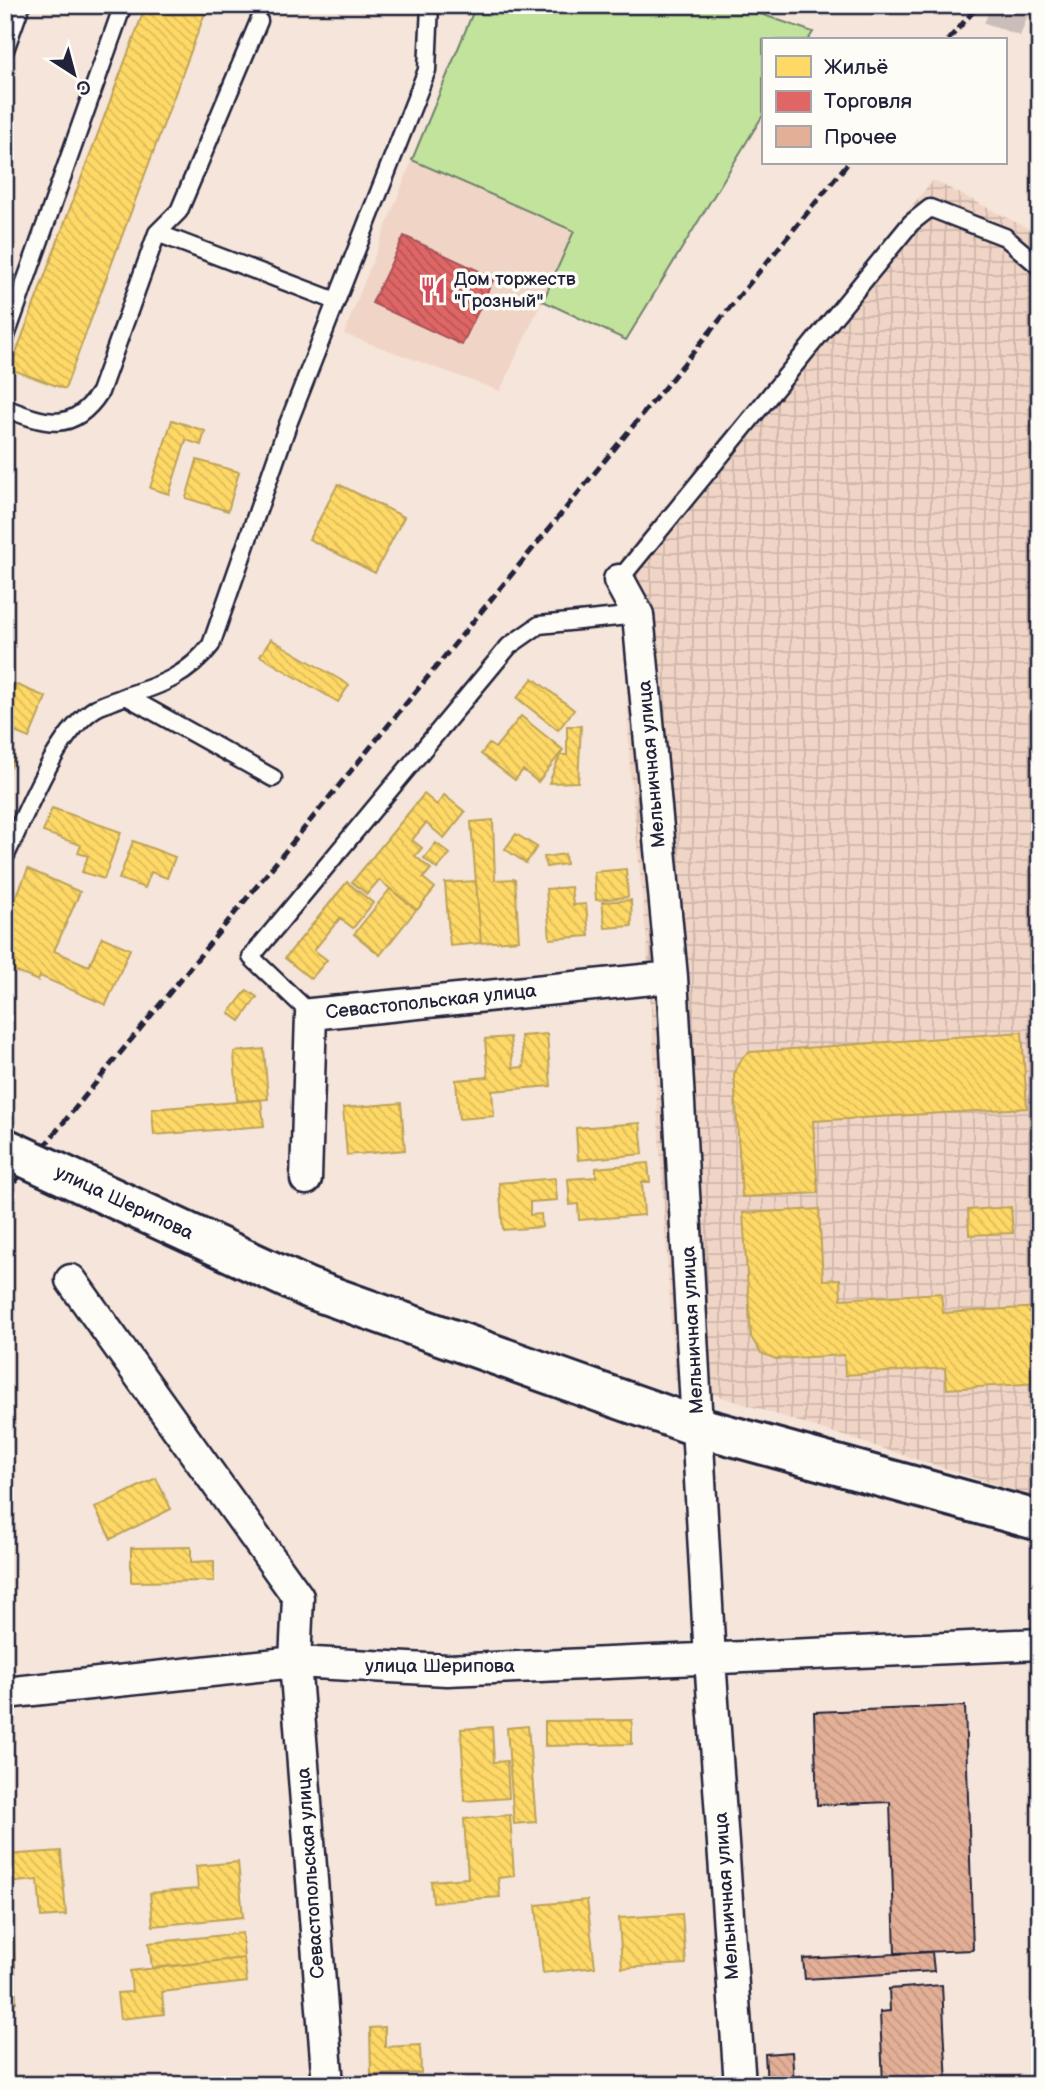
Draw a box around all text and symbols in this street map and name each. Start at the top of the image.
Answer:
north arrow [38,38,108,108]
legend [762,38,1006,164]
text: Жильё [824,55,888,80]
text: С [71,73,95,100]
text: Торговля [824,89,912,114]
text: Прочее [824,125,897,150]
place label: Дом торжеств "Грозный" [454,268,576,313]
restaurant icon: Дом торжеств "Грозный" [418,275,448,305]
street label: Мельничная улица [633,679,671,849]
street label: Севастопольская улица [324,979,538,1025]
street label: улица Шерипова [51,1161,197,1245]
street label: Мельничная улица [677,1245,709,1415]
street label: улица Шерипова [365,1655,515,1678]
street label: Севастопольская улица [292,1767,330,1979]
street label: Мельничная улица [710,1811,744,1981]

